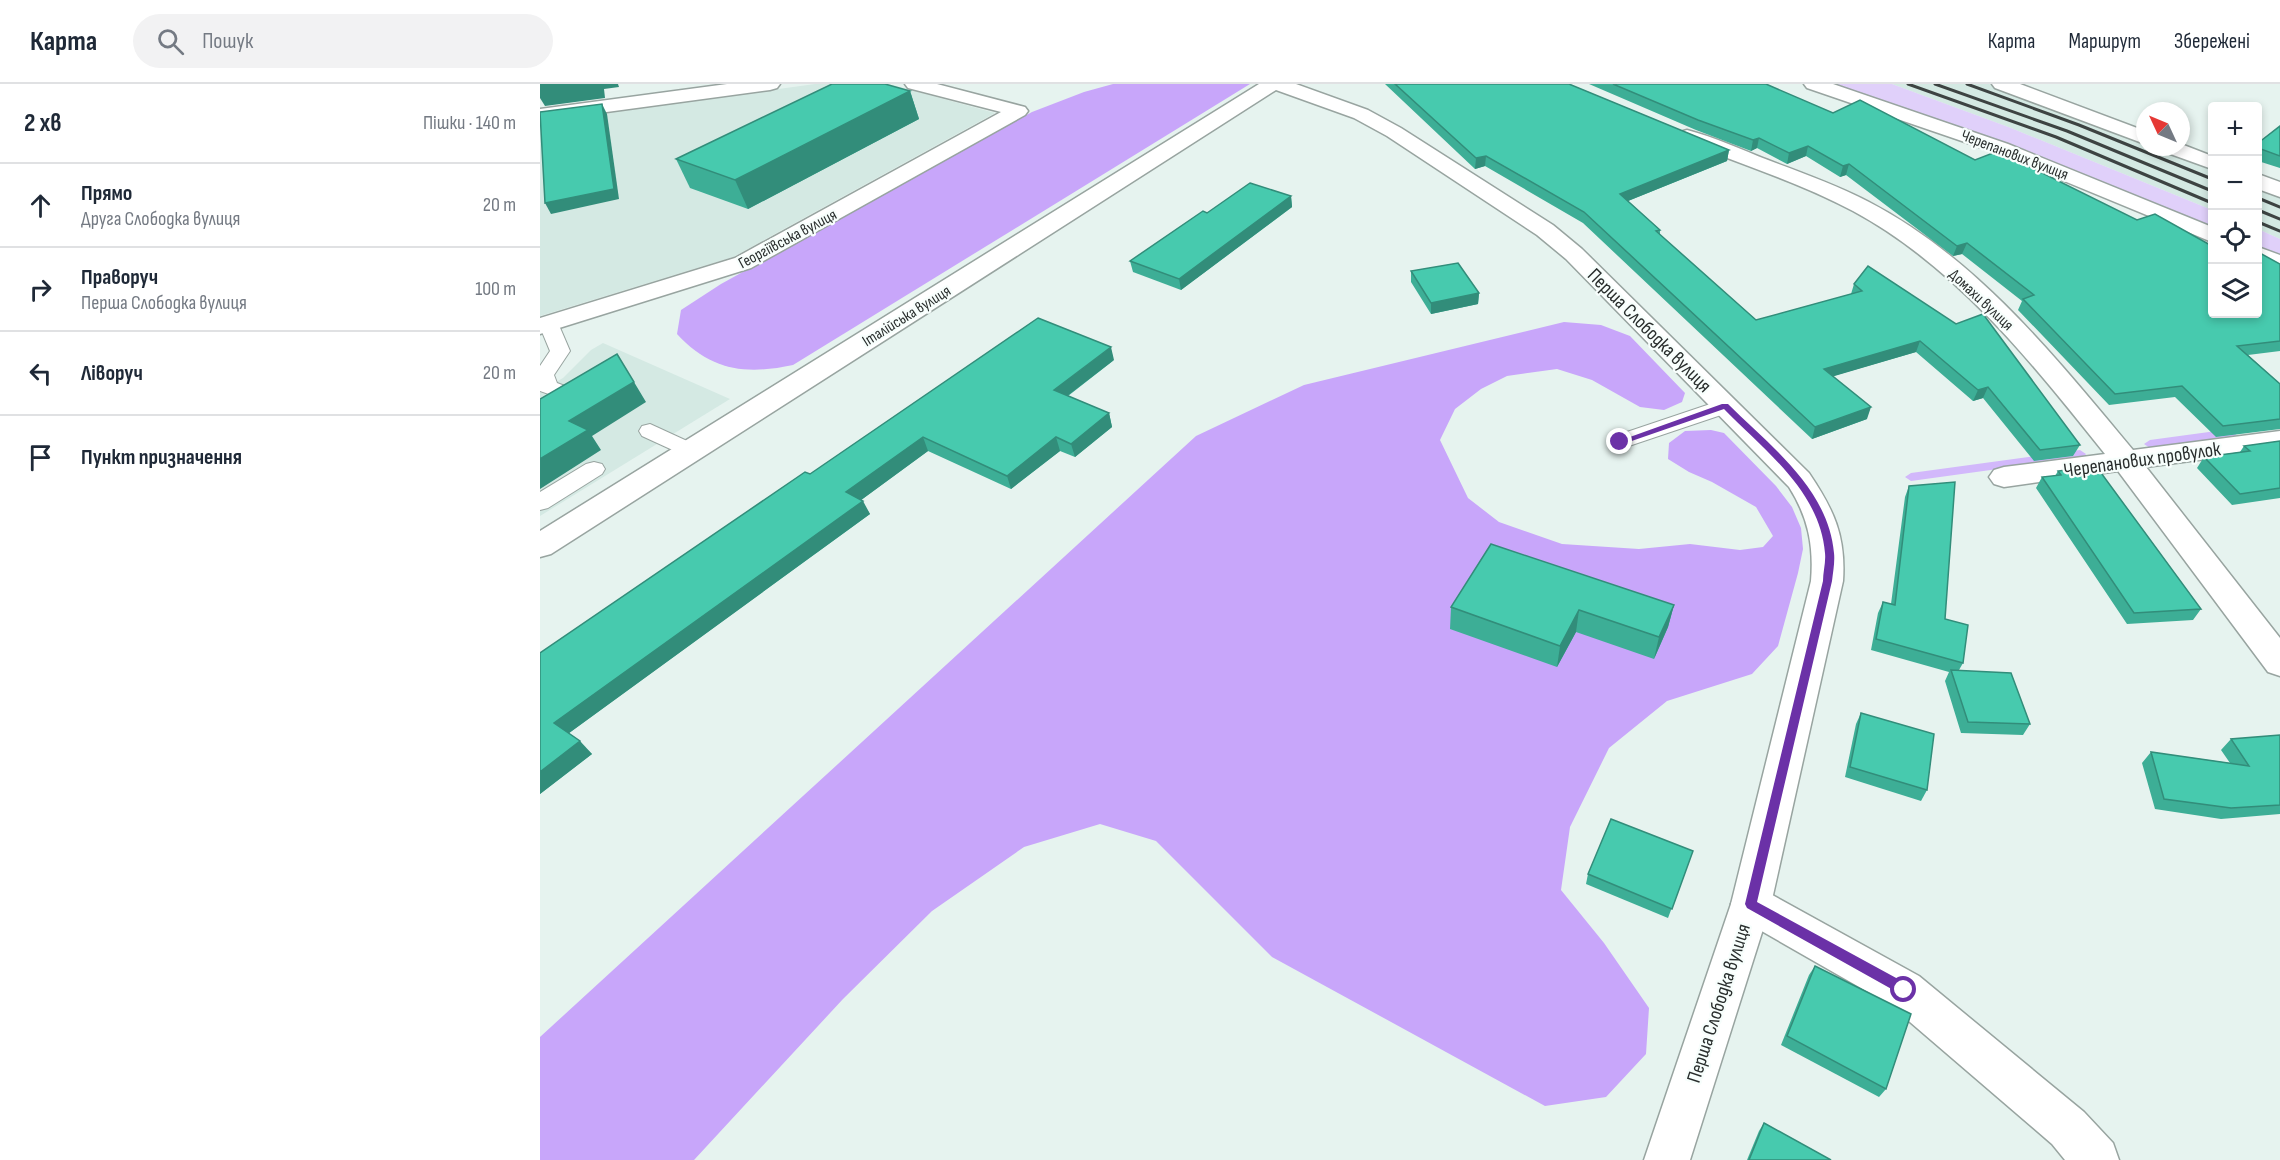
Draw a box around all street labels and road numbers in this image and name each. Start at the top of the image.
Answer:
street label: Черепанових вулиця [1958,126,2071,185]
street label: Георгіївська вулиця [735,205,840,273]
street label: Перша Слободка вулиця [1582,264,1716,398]
street label: Домахи вулиця [1945,265,2017,335]
street label: Італійська вулиця [859,282,954,351]
street label: Черепанових провулок [2062,437,2223,483]
street label: Перша Слободка вулиця [1682,921,1756,1086]

